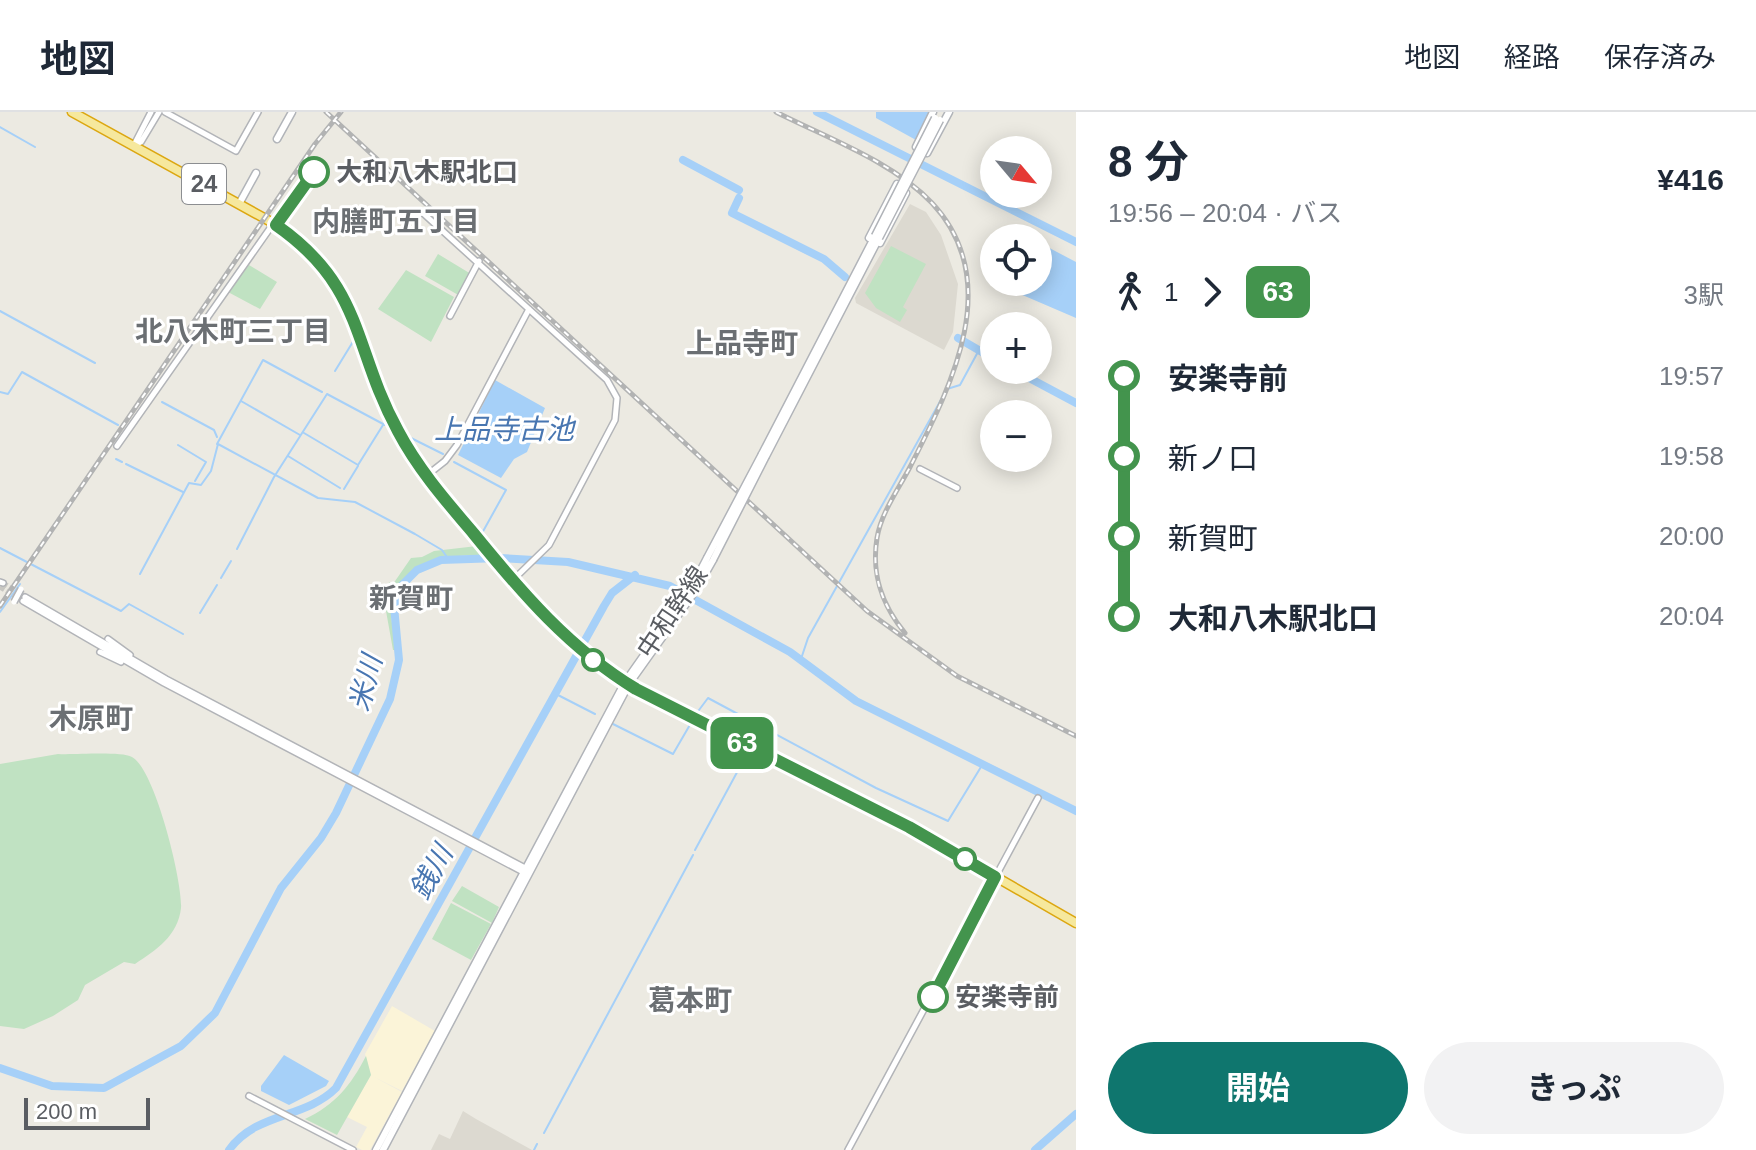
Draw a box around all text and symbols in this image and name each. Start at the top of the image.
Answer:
text: 地図 [40,38,116,80]
text: 地図 [1404,42,1460,73]
text: 経路 [1504,42,1560,73]
text: 保存済み [1604,42,1716,73]
north arrow [980,136,1052,208]
map controls [980,136,1052,472]
text: 8 分 [1108,137,1189,186]
marker: 大和八木駅北口 [299,157,329,187]
place label: 大和八木駅北口 [336,157,518,187]
text: ¥416 [1657,163,1724,196]
road number: 24 [182,164,226,204]
text: 19:56 – 20:04 · バス [1108,198,1342,228]
district label: 内膳町五丁目 [312,206,480,237]
button: locate [980,224,1052,296]
icon: walk [1108,270,1152,314]
icon: forward [1190,270,1234,314]
text: 63 [1262,276,1294,307]
text: 1 [1164,277,1178,307]
text: 3駅 [1684,280,1724,310]
button: + [980,312,1052,384]
district label: 北八木町三丁目 [135,316,331,347]
district label: 上品寺町 [686,328,798,359]
text: 19:57 [1659,361,1724,391]
text: 安楽寺前 [1168,362,1288,395]
button: − [980,400,1052,472]
water label: 上品寺古池 [434,414,577,445]
text: 19:58 [1659,441,1724,471]
text: 新ノ口 [1168,442,1258,475]
text: 20:00 [1659,521,1724,551]
text: 新賀町 [1168,522,1258,555]
street label: 中和幹線 [630,560,714,664]
district label: 新賀町 [369,583,453,614]
text: 20:04 [1659,601,1724,631]
text: 大和八木駅北口 [1168,602,1378,635]
water label: 米川 [343,649,388,714]
unlabelled marker [582,649,604,671]
district label: 木原町 [49,703,133,734]
line badge: 63 [706,717,778,769]
text: 63 [726,727,758,758]
water label: 銭川 [404,838,460,904]
unlabelled marker [954,848,976,870]
marker: 安楽寺前 [918,982,948,1012]
place label: 安楽寺前 [955,982,1059,1012]
district label: 葛本町 [648,985,732,1016]
button: 開始 [1108,1042,1408,1134]
button: きっぷ [1424,1042,1724,1134]
scale bar [24,1094,150,1130]
text: 200 m [36,1099,97,1124]

